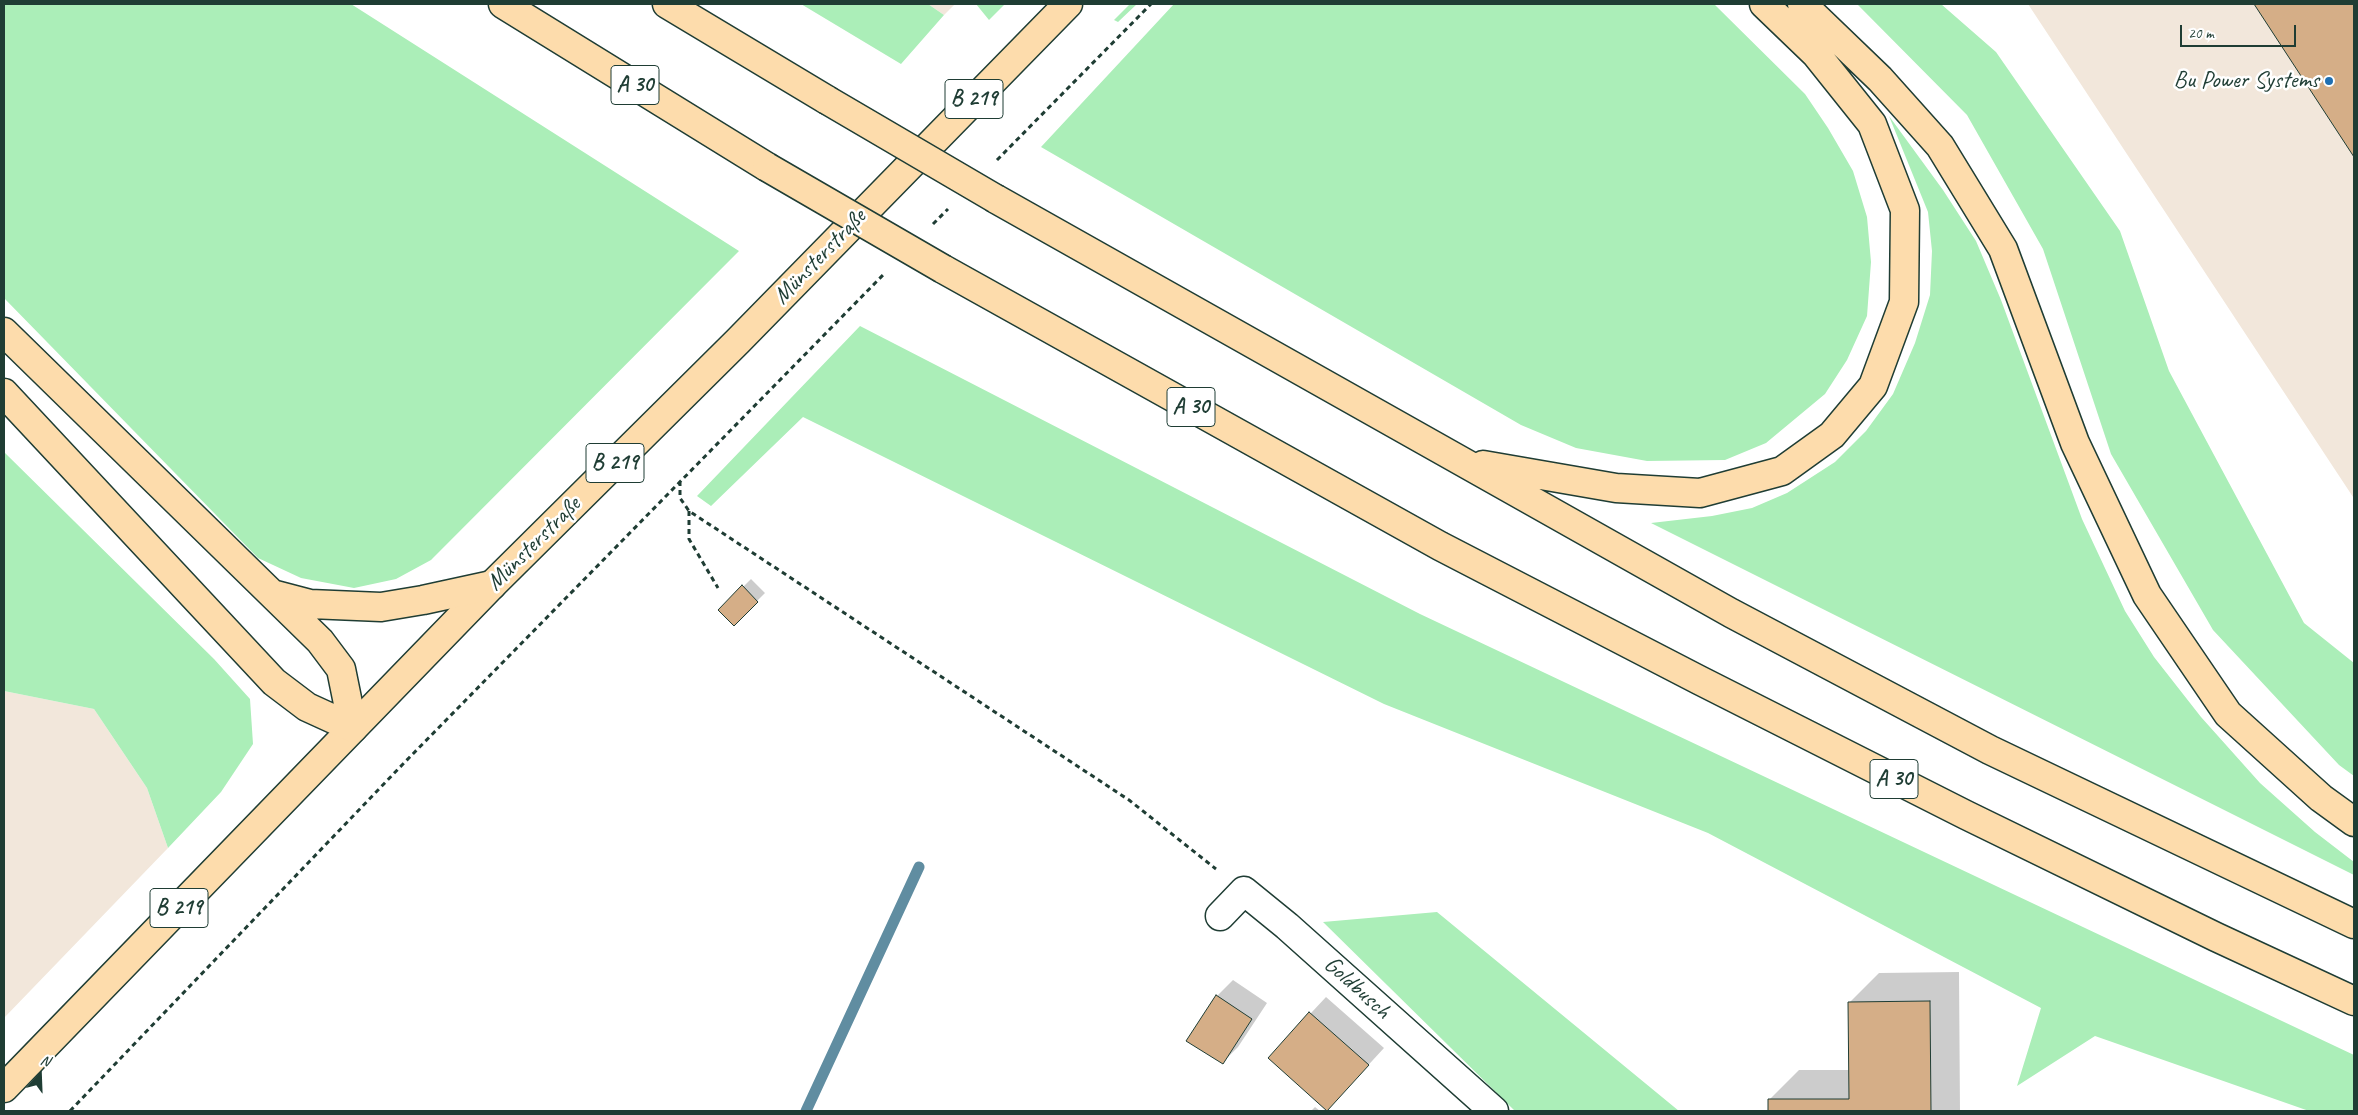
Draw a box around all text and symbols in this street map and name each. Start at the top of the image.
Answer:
scale bar [2183,15,2299,47]
text: 20 m [2188,24,2214,43]
road number: A 30 [611,66,659,104]
place label: Bu Power Systems [2173,67,2319,95]
marker: Bu Power Systems [2323,75,2335,87]
road number: B 219 [945,80,1003,119]
street label: Münsterstraße [768,203,872,311]
road number: A 30 [1167,388,1215,427]
road number: B 219 [586,443,644,482]
street label: Münsterstraße [481,491,587,597]
road number: A 30 [1870,760,1918,799]
road number: B 219 [150,888,208,928]
street label: Goldbusch [1317,950,1397,1026]
north arrow [15,1050,65,1100]
text: N [38,1051,52,1070]

